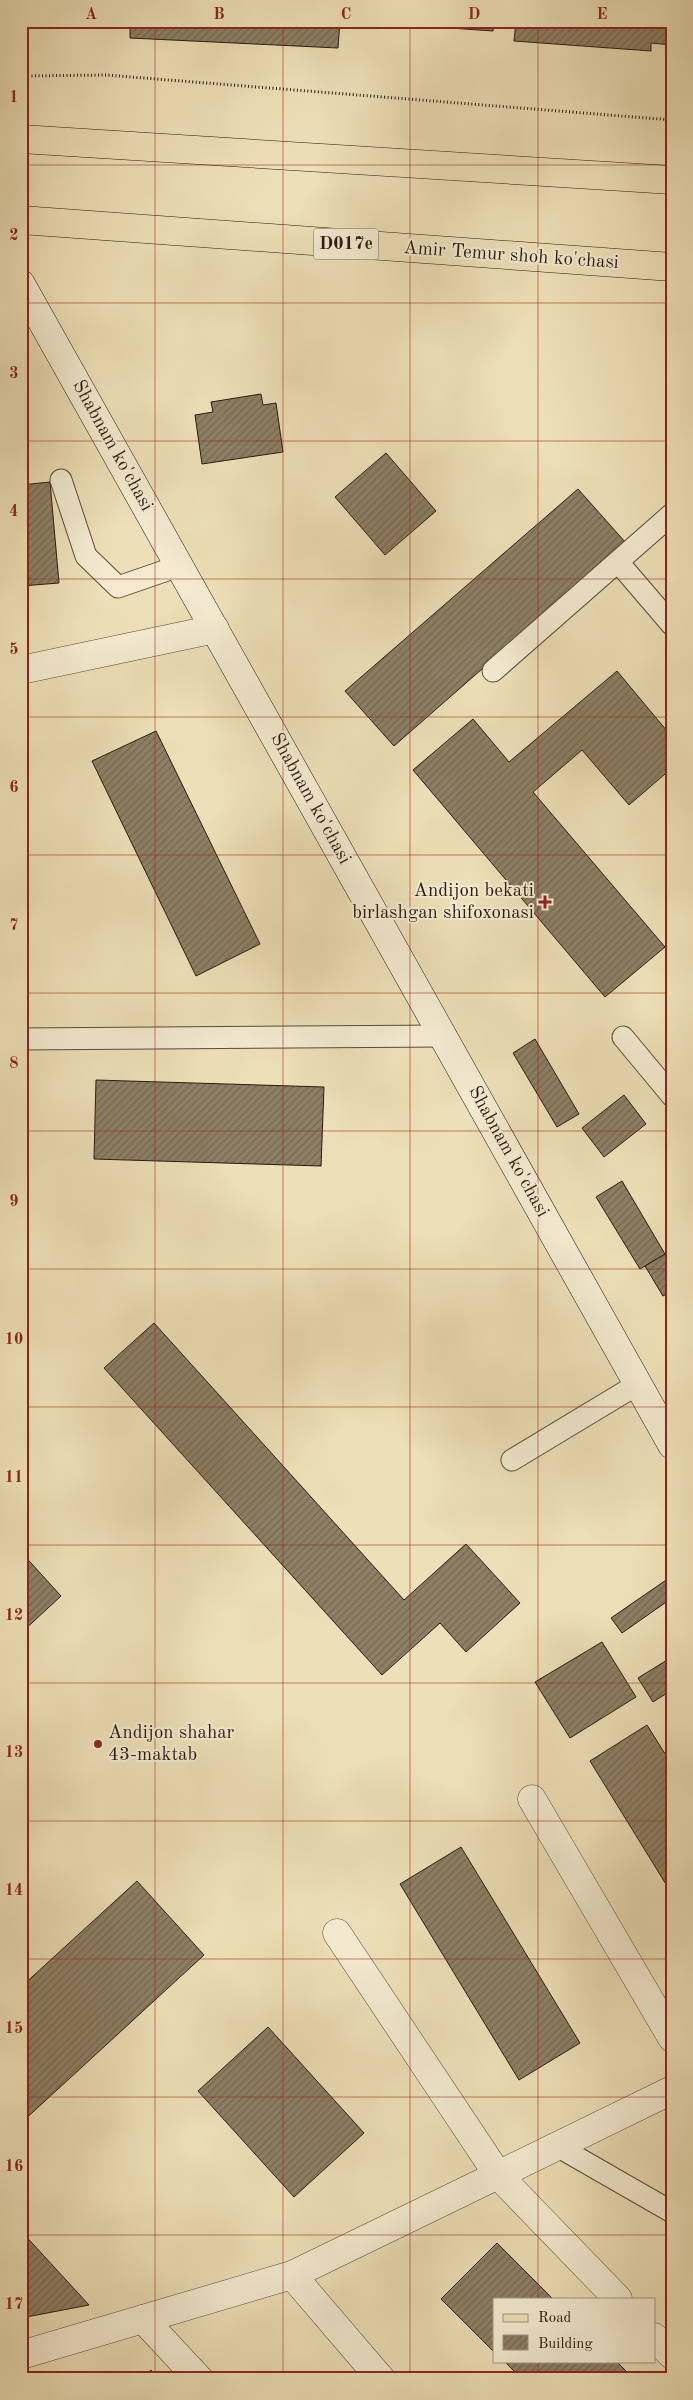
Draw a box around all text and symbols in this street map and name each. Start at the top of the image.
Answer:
text: A [85,7,97,23]
text: B [213,7,225,23]
text: C [341,7,351,23]
text: D [468,7,480,23]
text: E [596,7,608,23]
text: 1 [9,90,19,106]
text: 2 [9,228,19,244]
road number: D017e [314,228,378,260]
street label: Amir Temur shoh ko'chasi [403,239,619,273]
text: 3 [9,366,19,382]
street label: Shabnam ko'chasi [68,377,156,515]
text: 4 [9,504,19,520]
text: 5 [9,642,19,658]
street label: Shabnam ko'chasi [266,730,354,868]
text: 6 [9,780,19,796]
place label: Аndijon bekati birlashgan shifoxonasi [352,882,534,923]
marker: Аndijon bekati birlashgan shifoxonasi [538,895,552,909]
text: 7 [9,918,19,934]
text: 8 [9,1056,19,1072]
street label: Shabnam ko'chasi [464,1083,552,1221]
text: 9 [9,1194,19,1210]
text: 10 [5,1332,23,1348]
text: 11 [5,1470,23,1486]
text: 12 [5,1608,23,1624]
place label: Andijon shahar 43-maktab [108,1724,235,1765]
marker: Andijon shahar 43-maktab [92,1738,104,1750]
text: 13 [5,1745,23,1761]
text: 14 [5,1883,23,1899]
text: 15 [5,2021,23,2037]
text: 16 [5,2159,23,2175]
text: 17 [5,2297,23,2313]
legend [493,2298,656,2362]
text: Road [538,2311,572,2326]
text: Building [538,2337,593,2352]

